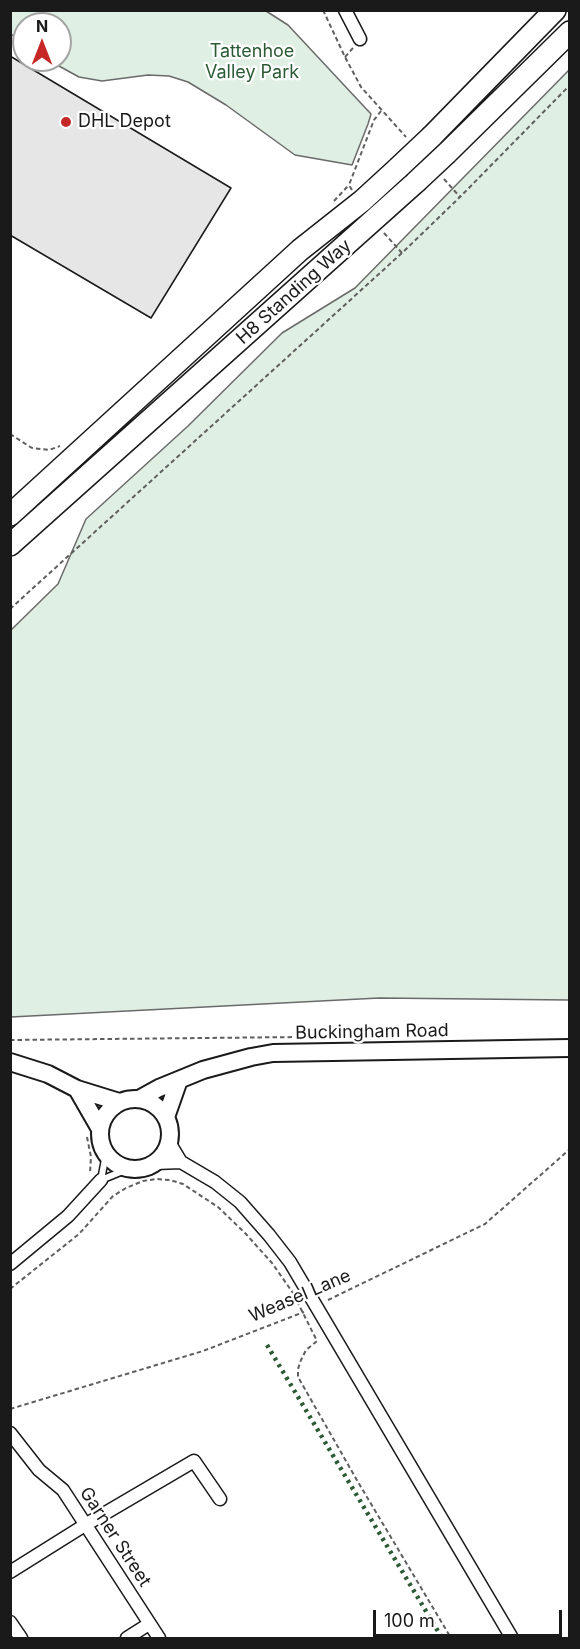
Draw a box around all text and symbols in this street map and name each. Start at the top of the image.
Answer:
north arrow [12,12,72,72]
text: N [36,16,48,36]
park label: Tattenhoe Valley Park [205,41,299,84]
place label: DHL Depot [78,111,171,133]
marker: DHL Depot [59,115,73,129]
street label: H8 Standing Way [232,235,356,349]
street label: Buckingham Road [295,1020,449,1044]
street label: Weasel Lane [246,1265,354,1327]
street label: Garner Street [75,1483,155,1591]
scale bar [376,1598,565,1636]
text: 100 m [384,1610,435,1631]

